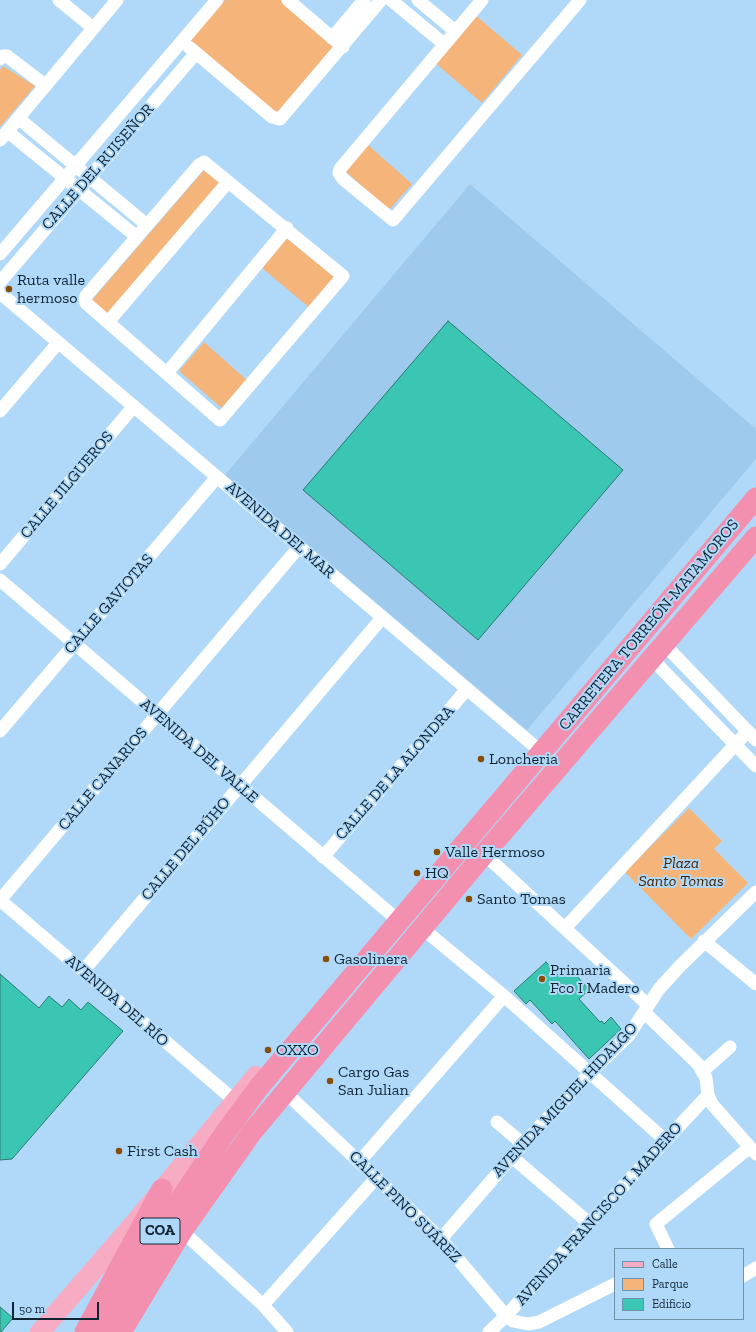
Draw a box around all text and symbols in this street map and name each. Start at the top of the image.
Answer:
street label: CALLE DEL RUISEÑOR [38,100,158,234]
place label: Ruta valle hermoso [17,270,85,308]
marker: Ruta valle hermoso [4,284,14,294]
street label: CALLE JILGUEROS [16,427,118,543]
street label: AVENIDA DEL MAR [222,477,338,583]
street label: CARRETERA TORREÓN-MATAMOROS [555,515,743,735]
street label: CALLE GAVIOTAS [60,550,158,658]
street label: AVENIDA DEL VALLE [136,695,262,807]
street label: CALLE DE LA ALONDRA [331,702,459,844]
street label: CALLE CANARIOS [54,724,152,834]
place label: Loncheria [489,749,558,769]
marker: Loncheria [476,754,486,764]
street label: CALLE DEL BÚHO [137,794,235,904]
place label: Valle Hermoso [445,842,545,862]
marker: Valle Hermoso [432,847,442,857]
park label: Plaza Santo Tomas [638,853,724,891]
place label: HQ [425,863,449,883]
marker: HQ [412,868,422,878]
place label: Santo Tomas [477,889,566,909]
marker: Santo Tomas [464,894,474,904]
place label: Gasolinera [334,949,408,969]
street label: AVENIDA DEL RÍO [62,951,172,1051]
marker: Gasolinera [321,954,331,964]
place label: Primaria Fco I Madero [550,960,640,998]
marker: Primaria Fco I Madero [537,974,547,984]
street label: AVENIDA MIGUEL HIDALGO [488,1019,642,1181]
place label: OXXO [276,1040,319,1060]
marker: OXXO [263,1045,273,1055]
place label: Cargo Gas San Julian [338,1062,409,1100]
marker: Cargo Gas San Julian [325,1076,335,1086]
street label: AVENIDA FRANCISCO I. MADERO [512,1118,686,1310]
place label: First Cash [127,1141,198,1161]
marker: First Cash [114,1146,124,1156]
street label: CALLE PINO SUÁREZ [345,1147,465,1267]
road number: COA [140,1218,180,1244]
legend [614,1248,744,1320]
text: Calle [652,1257,678,1271]
text: Parque [652,1277,688,1291]
scale bar [14,1294,101,1320]
text: Edificio [652,1297,691,1311]
text: 50 m [19,1302,45,1316]

